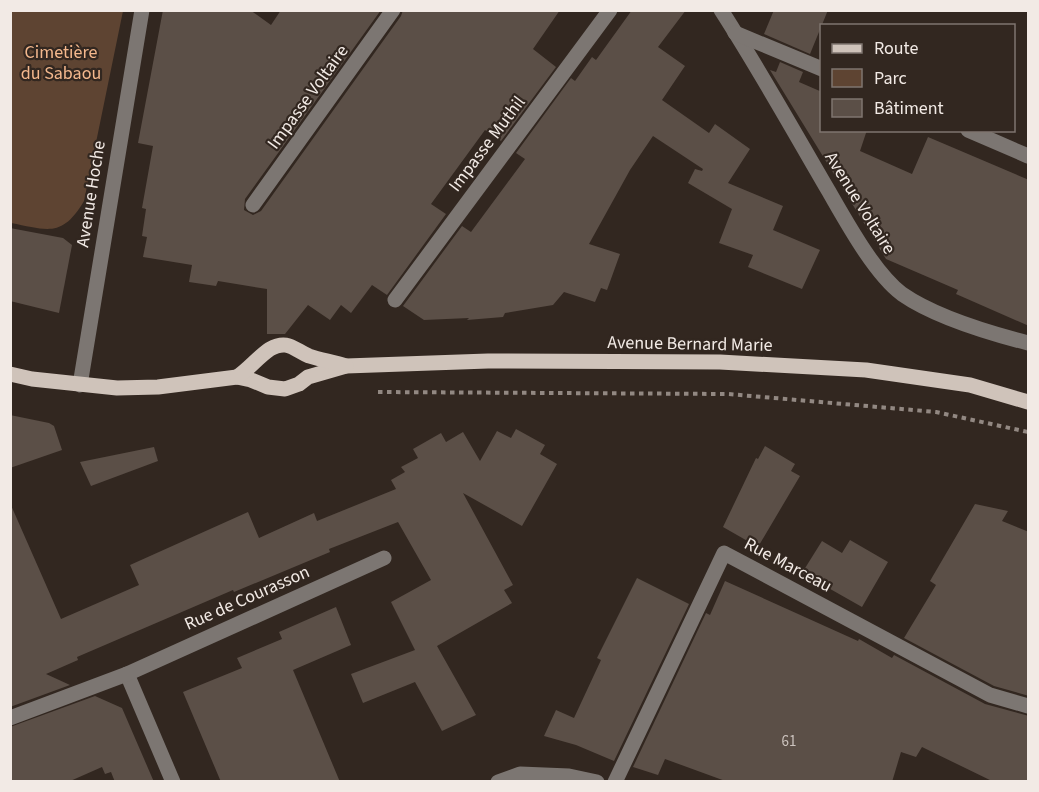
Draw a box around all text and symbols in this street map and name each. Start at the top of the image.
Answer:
legend [820,24,1015,132]
text: Route [874,36,918,61]
park label: Cimetière du Sabaou [21,40,101,86]
street label: Impasse Voltaire [262,40,354,154]
text: Parc [874,66,907,91]
street label: Impasse Muthil [443,91,531,197]
text: Bâtiment [874,96,944,121]
street label: Avenue Hoche [70,139,112,249]
street label: Avenue Voltaire [818,147,902,259]
street label: Avenue Bernard Marie [607,330,773,358]
street label: Rue Marceau [740,531,836,599]
street label: Rue de Courasson [180,559,314,637]
house number: 61 [782,731,796,752]

